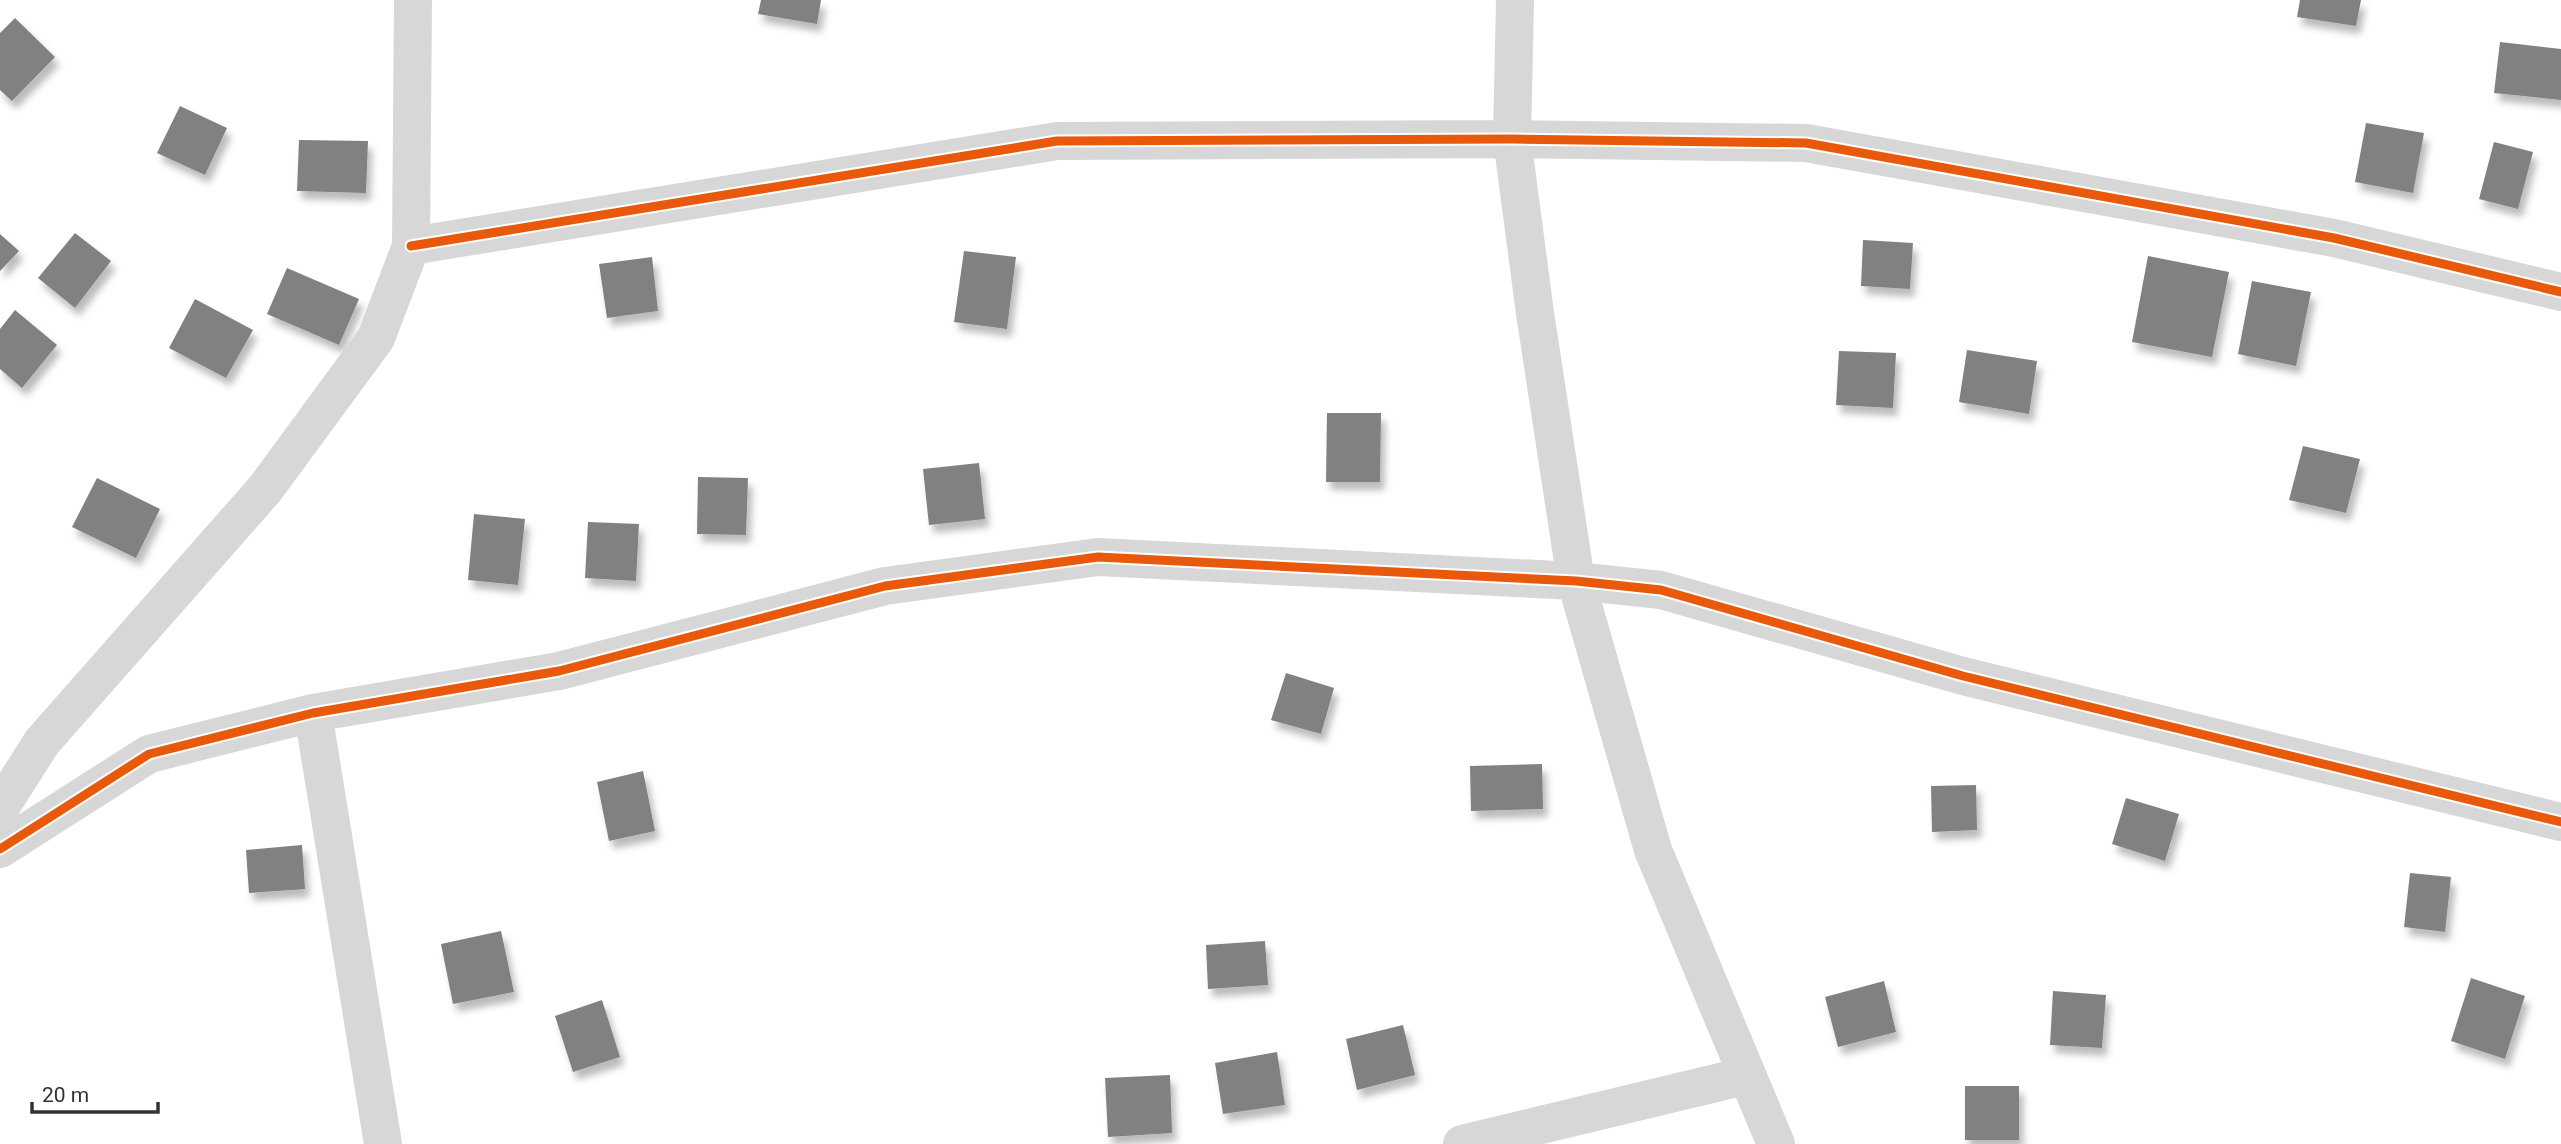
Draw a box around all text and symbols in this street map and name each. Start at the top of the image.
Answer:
scale bar [32,1070,158,1114]
text: 20 m [42,1083,89,1107]

